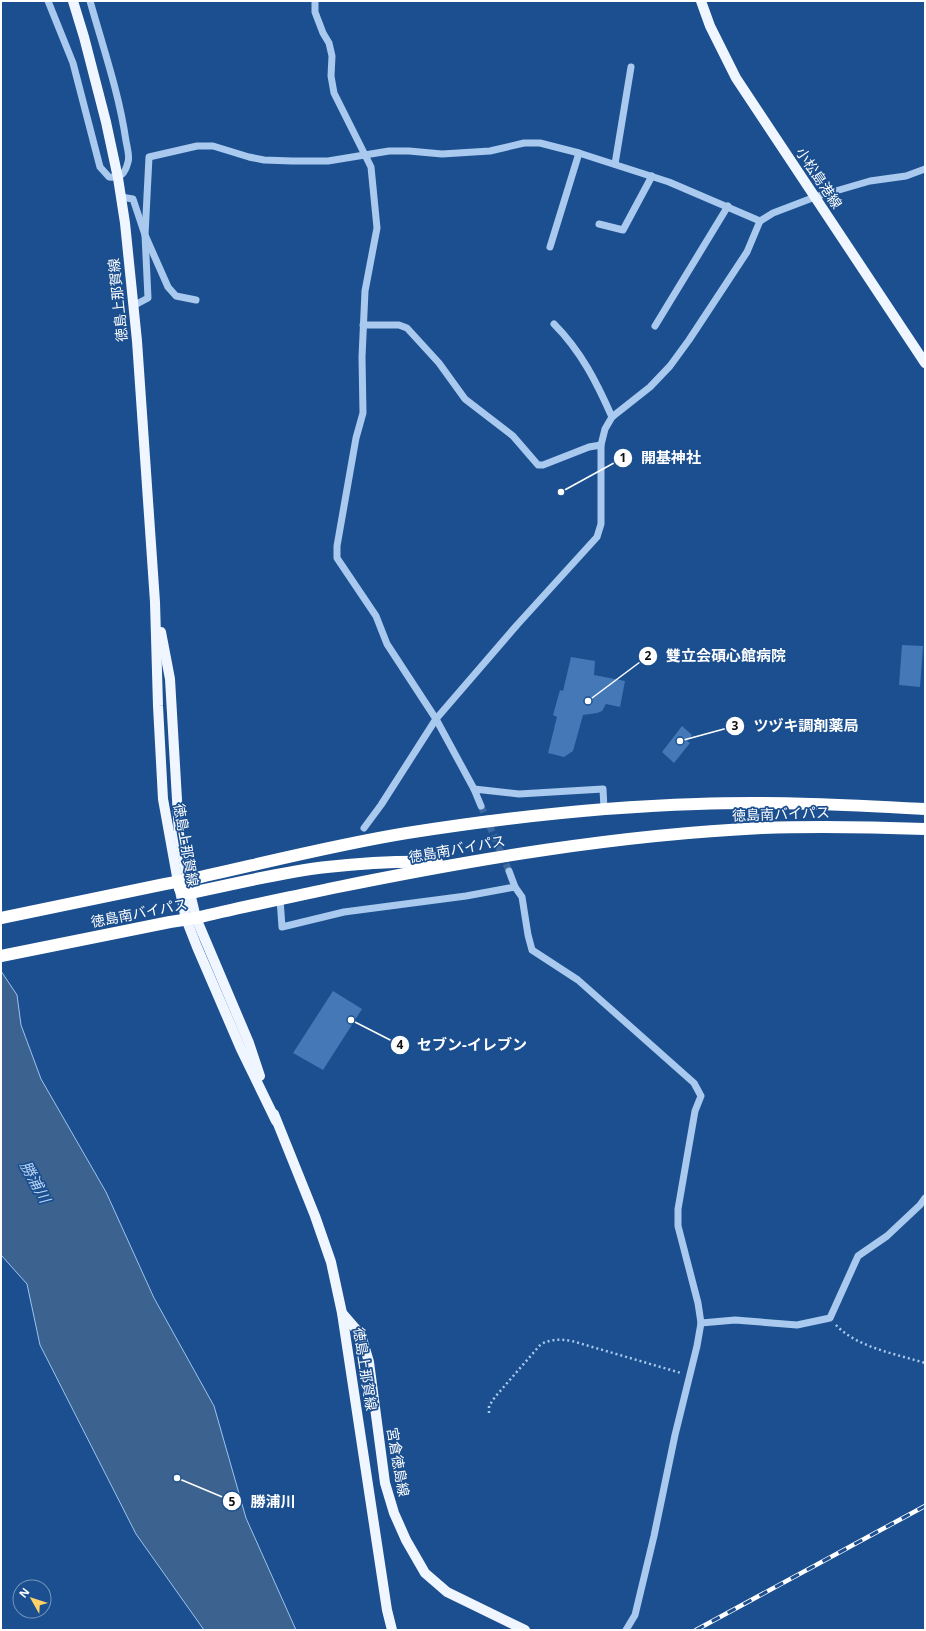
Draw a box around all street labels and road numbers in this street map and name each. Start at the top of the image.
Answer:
street label: 小松島港線 [792,143,847,212]
street label: 徳島上那賀線 [104,257,131,343]
street label: 徳島上那賀線 [170,802,203,888]
street label: 徳島南バイパス [732,802,830,825]
street label: 徳島南バイパス [407,831,507,866]
street label: 徳島南バイパス [89,894,189,931]
street label: 徳島上那賀線 [350,1326,381,1412]
street label: 宮倉徳島線 [383,1426,414,1498]

